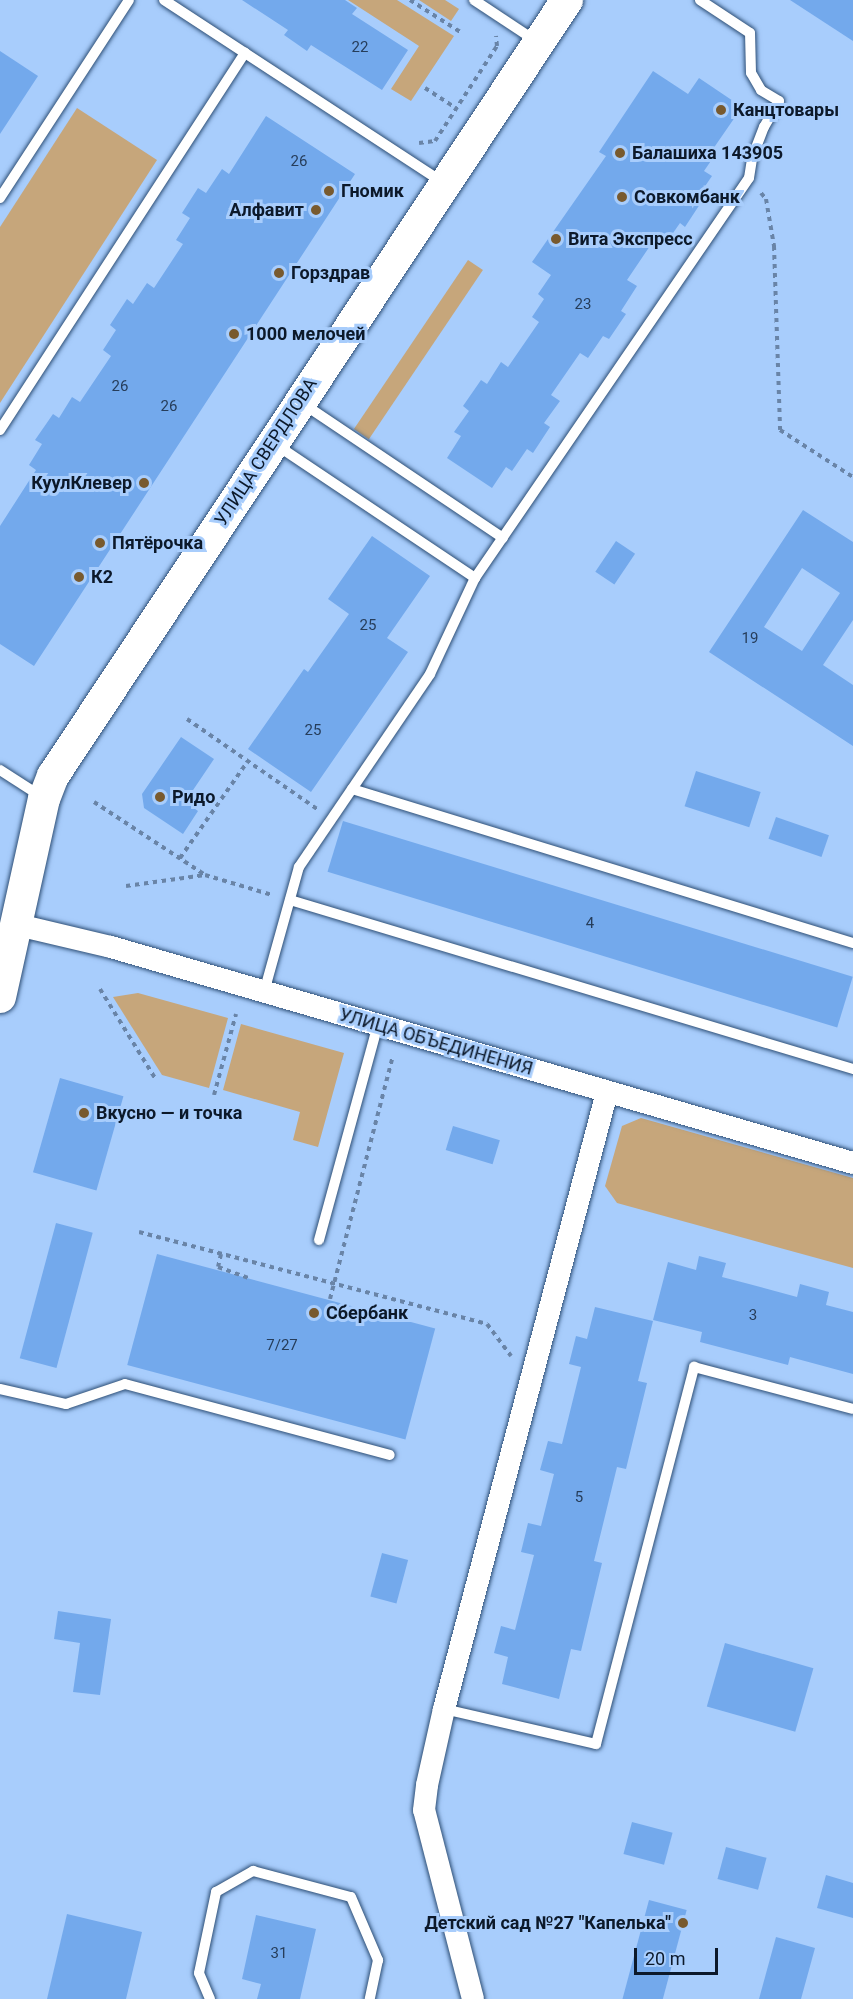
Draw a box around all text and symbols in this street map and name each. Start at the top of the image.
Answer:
house number: 22 [352,39,368,57]
place label: Канцтовары [733,99,839,121]
marker: Канцтовары [714,103,728,117]
place label: Балашиха 143905 [632,142,783,164]
marker: Балашиха 143905 [613,146,627,160]
house number: 26 [291,153,307,171]
place label: Гномик [341,180,404,202]
marker: Гномик [322,184,336,198]
place label: Совкомбанк [634,186,740,208]
marker: Совкомбанк [615,190,629,204]
place label: Алфавит [229,199,304,221]
marker: Алфавит [309,203,323,217]
place label: Вита Экспресс [568,228,693,250]
marker: Вита Экспресс [549,232,563,246]
place label: Горздрав [291,262,370,284]
marker: Горздрав [272,266,286,280]
house number: 23 [575,296,591,314]
place label: 1000 мелочей [246,323,365,345]
marker: 1000 мелочей [227,327,241,341]
street label: УЛИЦА СВЕРДЛОВА [210,374,322,530]
house number: 26 [112,378,128,396]
house number: 26 [161,398,177,416]
place label: КуулКлевер [31,472,132,494]
marker: КуулКлевер [137,476,151,490]
place label: Пятёрочка [112,532,203,554]
marker: Пятёрочка [93,536,107,550]
place label: К2 [91,566,113,588]
marker: К2 [72,570,86,584]
house number: 25 [360,617,376,635]
house number: 19 [742,630,758,648]
house number: 25 [305,722,321,740]
place label: Ридо [172,786,215,808]
marker: Ридо [153,790,167,804]
house number: 4 [586,915,594,933]
street label: УЛИЦА ОБЪЕДИНЕНИЯ [337,1004,535,1080]
place label: Вкусно — и точка [96,1102,242,1124]
marker: Вкусно — и точка [77,1106,91,1120]
place label: Сбербанк [326,1302,408,1324]
marker: Сбербанк [307,1306,321,1320]
house number: 3 [749,1307,757,1325]
house number: 7/27 [266,1337,298,1355]
house number: 5 [575,1489,583,1507]
place label: Детский сад №27 "Капелька" [424,1912,671,1934]
marker: Детский сад №27 "Капелька" [676,1916,690,1930]
scale bar [637,1936,721,1974]
house number: 31 [271,1945,287,1963]
text: 20 m [645,1948,685,1969]

